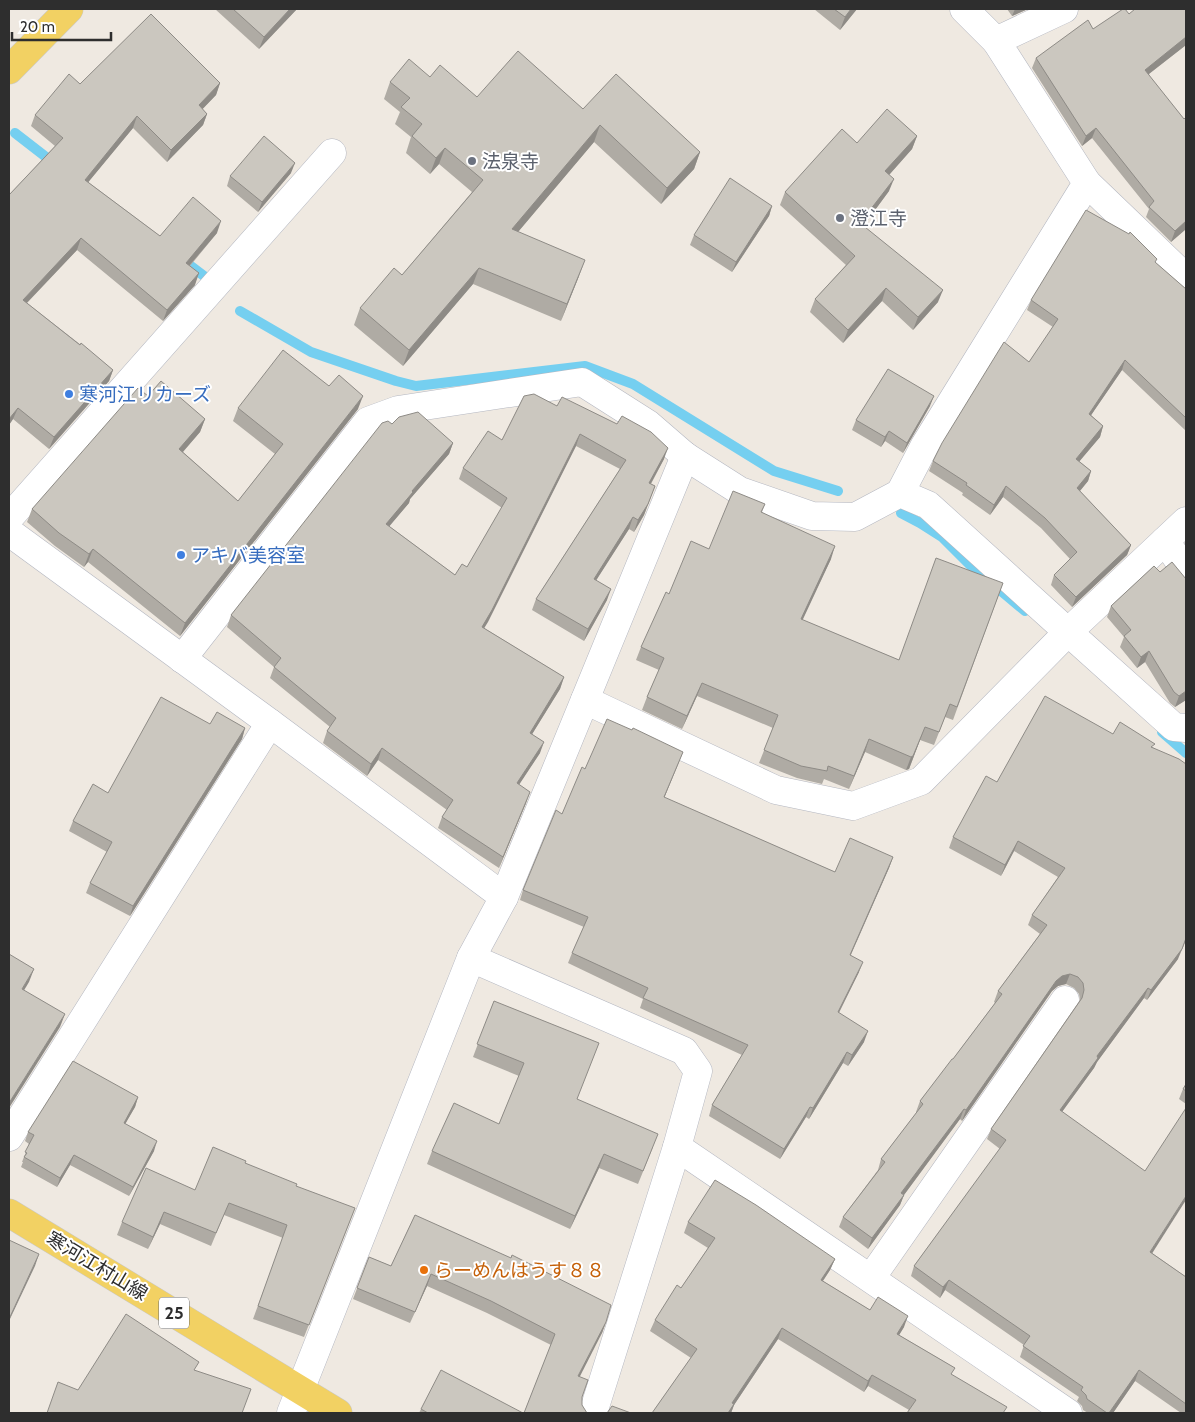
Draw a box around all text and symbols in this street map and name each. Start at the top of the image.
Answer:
scale bar [12,10,111,42]
text: 20 m [20,18,55,36]
place label: 法泉寺 [482,150,539,173]
marker: 法泉寺 [466,155,478,167]
place label: 澄江寺 [850,207,907,230]
marker: 澄江寺 [834,212,846,224]
place label: 寒河江リカーズ [79,383,211,406]
marker: 寒河江リカーズ [63,388,75,400]
place label: アキバ美容室 [191,544,305,567]
marker: アキバ美容室 [175,549,187,561]
street label: 寒河江村山線 [42,1227,152,1305]
place label: らーめんはうす８８ [434,1259,605,1282]
marker: らーめんはうす８８ [418,1264,430,1276]
road number: 25 [159,1298,189,1329]

